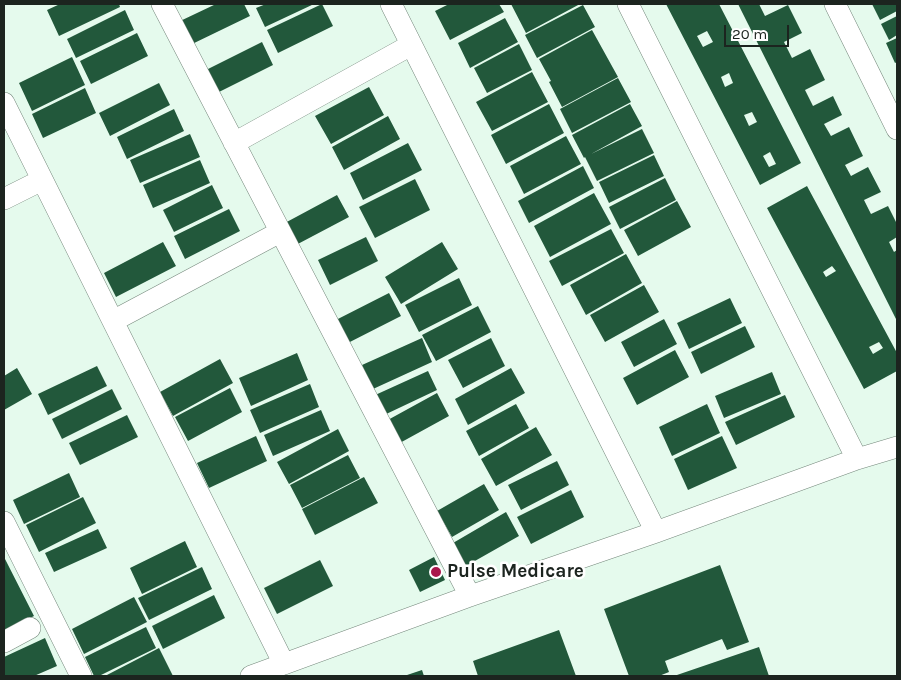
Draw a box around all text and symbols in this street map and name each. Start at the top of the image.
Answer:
scale bar [726,15,791,47]
text: 20 m [732,25,767,43]
place label: Pulse Medicare [447,561,584,583]
marker: Pulse Medicare [429,565,443,579]

